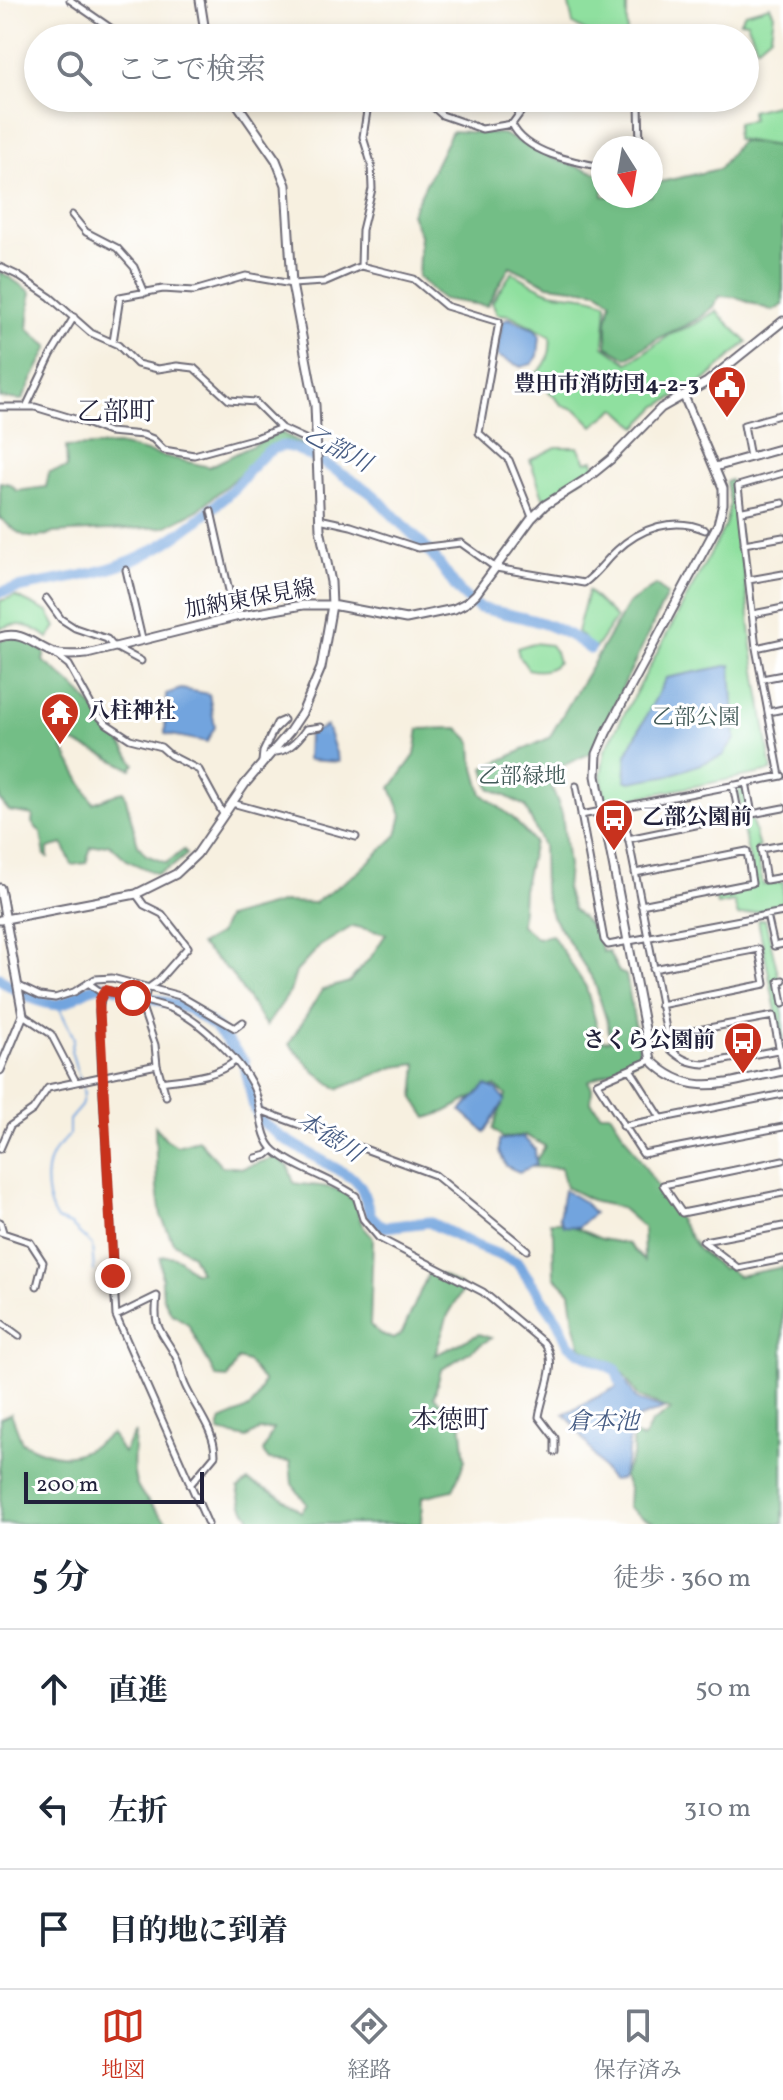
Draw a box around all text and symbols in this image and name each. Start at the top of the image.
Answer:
search box [24,24,759,112]
icon: search [52,46,96,90]
text: ここで検索 [116,50,266,92]
north arrow [591,136,663,208]
public building icon: 豊田市消防団4-2-3 [706,364,748,419]
place label: 豊田市消防団4-2-3 [513,370,699,401]
district label: 乙部町 [77,395,155,431]
water label: 乙部川 [297,418,379,483]
street label: 加納東保見線 [182,573,318,627]
temple icon: 八柱神社 [39,691,81,746]
place label: 八柱神社 [88,697,176,728]
park label: 乙部公園 [652,703,740,734]
park label: 乙部緑地 [478,762,566,793]
bus stop icon: 乙部公園前 [593,797,635,852]
place label: 乙部公園前 [642,803,752,834]
route start [115,980,151,1016]
bus stop icon: さくら公園前 [722,1020,764,1075]
place label: さくら公園前 [583,1026,715,1057]
water label: 本徳川 [290,1104,371,1173]
route end [95,1258,131,1294]
district label: 本徳町 [411,1403,489,1439]
water label: 倉本池 [567,1406,642,1440]
scale bar [24,1468,204,1504]
text: 200 m [36,1470,98,1501]
text: 5 分 [32,1556,89,1603]
text: 徒歩 · 360 m [613,1561,751,1597]
icon: ahead [32,1667,76,1711]
text: 直進 [108,1671,168,1713]
text: 50 m [695,1671,751,1707]
icon: left [32,1787,76,1831]
text: 左折 [108,1791,168,1833]
text: 310 m [684,1791,751,1827]
icon: arrive [32,1907,76,1951]
text: 目的地に到着 [108,1911,288,1953]
tab: 地図 [101,2004,145,2087]
tab: 経路 [347,2004,392,2087]
tab: 保存済み [594,2004,682,2087]

